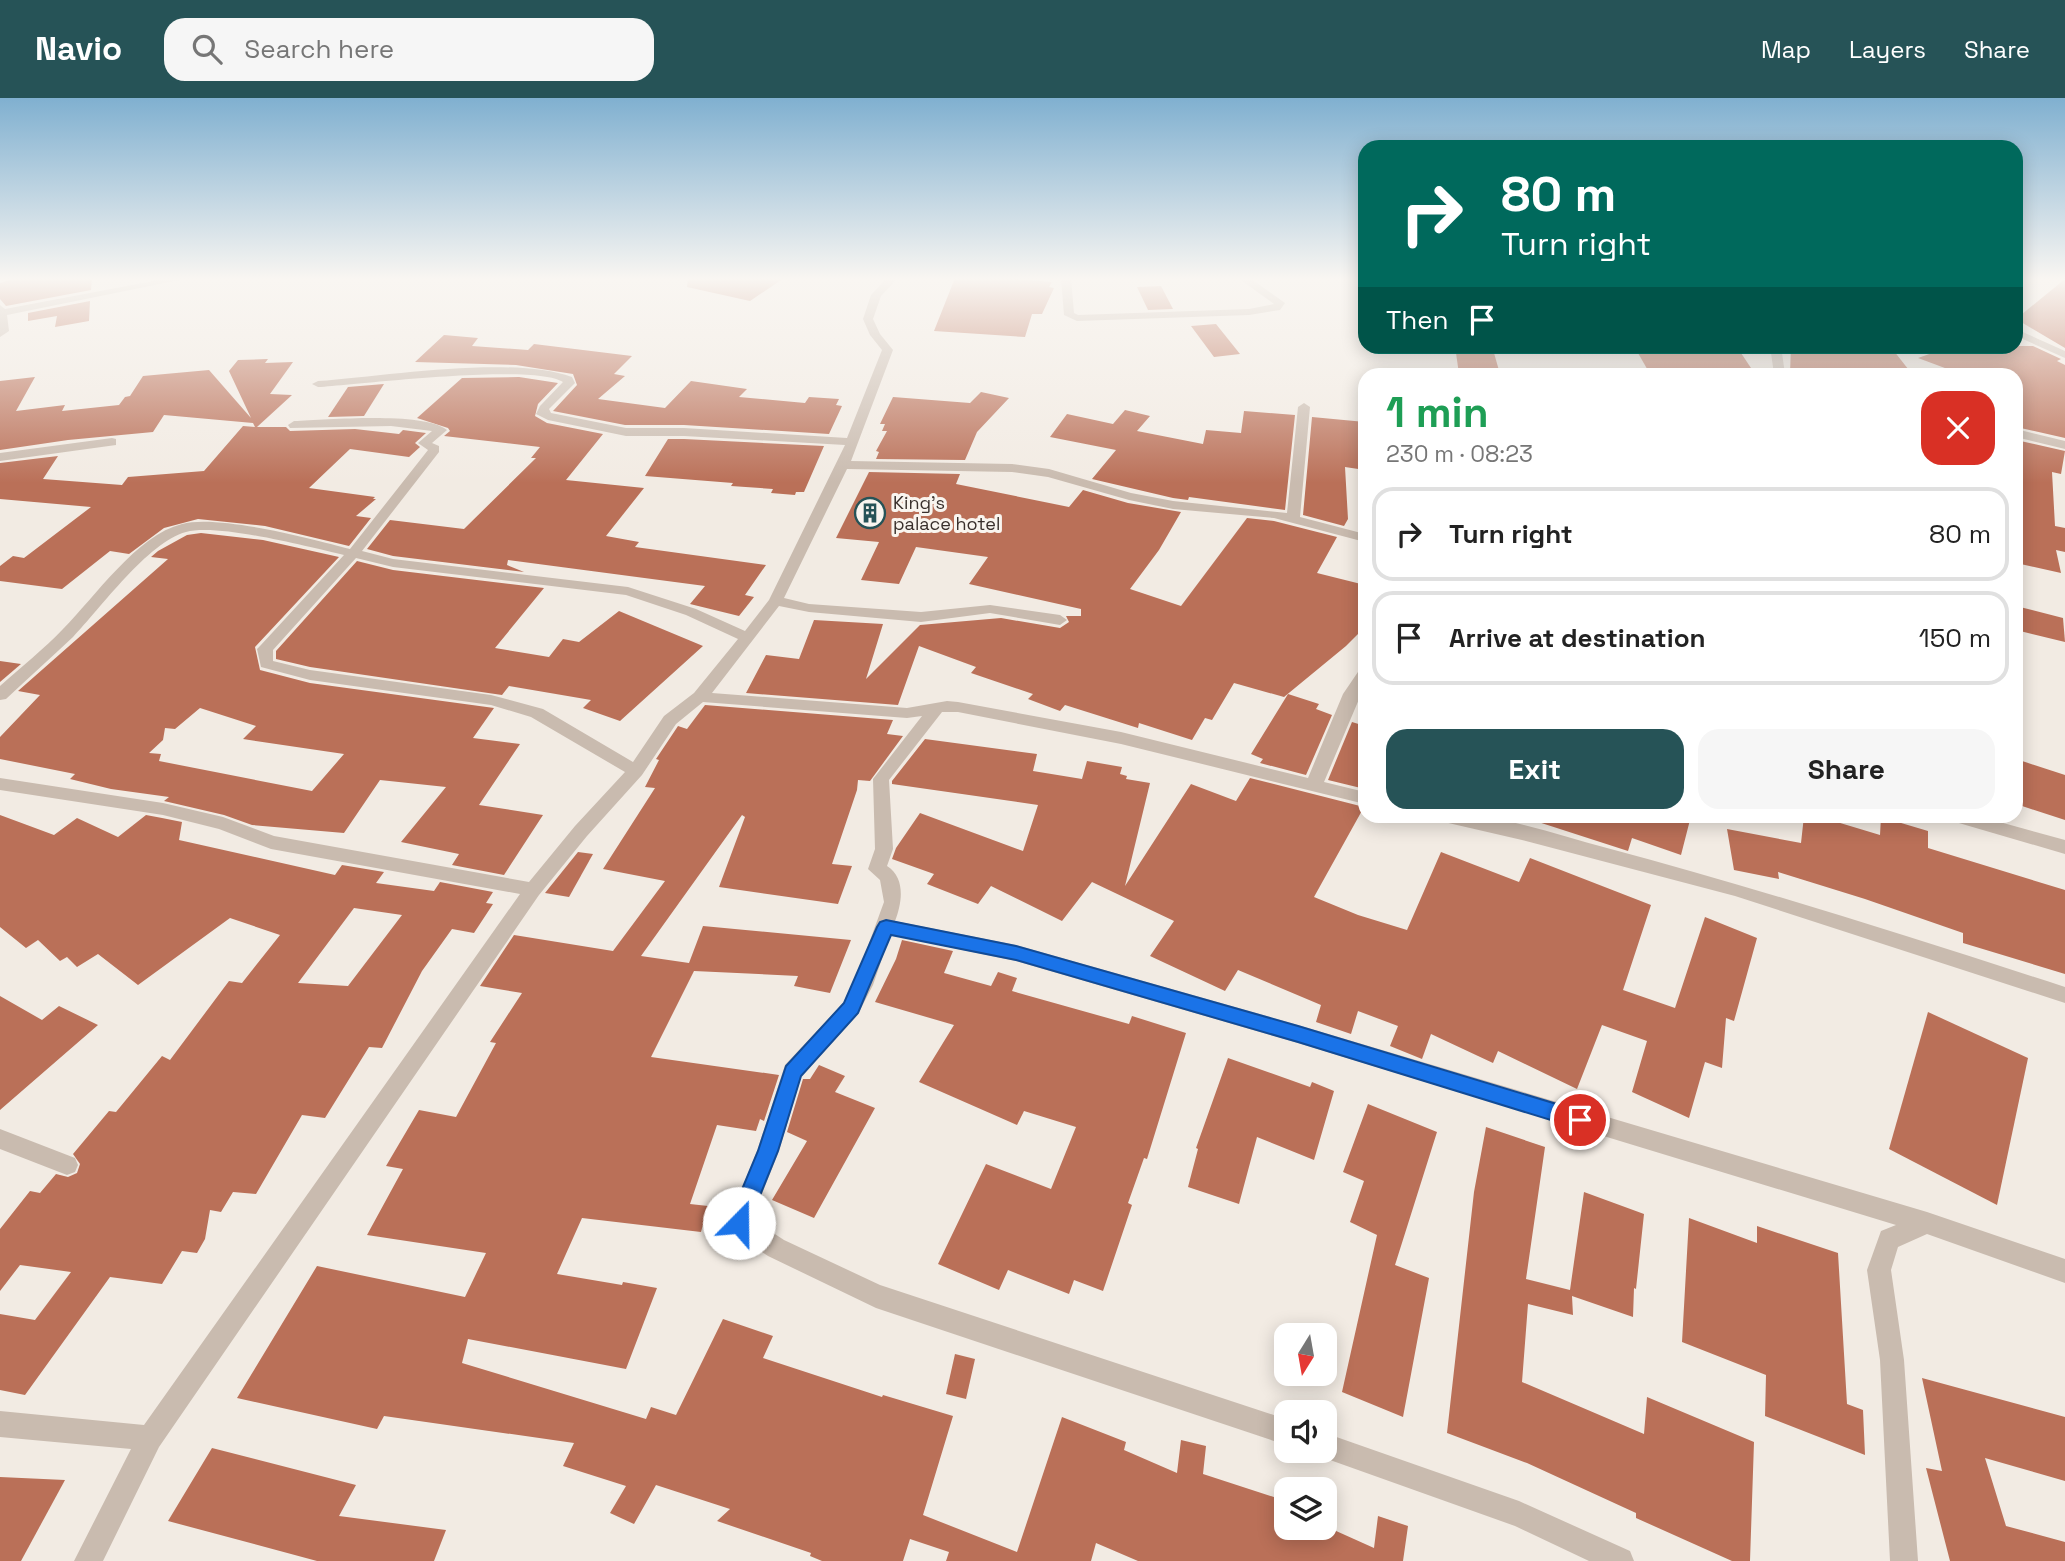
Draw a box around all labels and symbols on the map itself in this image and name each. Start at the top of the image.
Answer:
place label: King's palace hotel [893,491,1000,535]
building icon: King's palace hotel [853,496,887,530]
pin [1550,1090,1610,1150]
position arrow [702,1186,776,1260]
north arrow [1274,1323,1337,1386]

